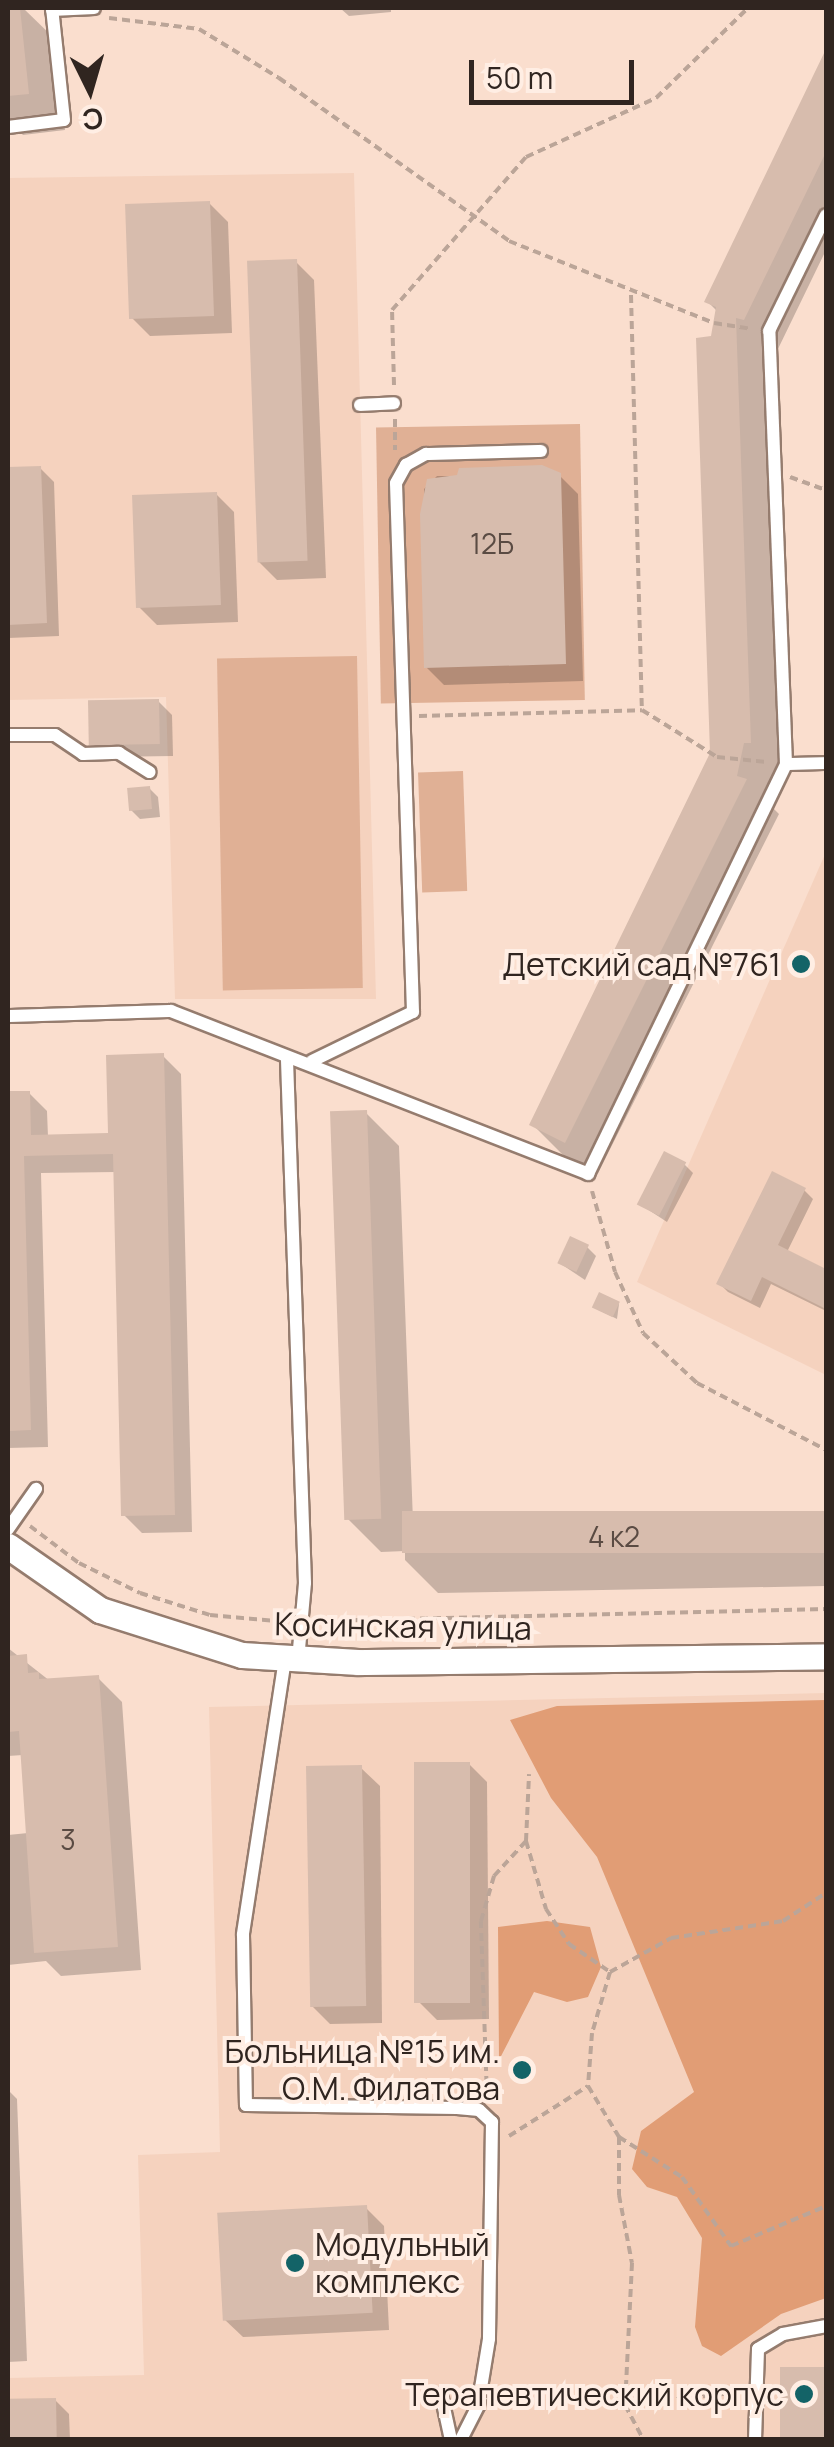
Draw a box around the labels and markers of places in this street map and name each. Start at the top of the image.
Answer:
place label: Детский сад №761 [502,945,781,983]
marker: Детский сад №761 [790,953,812,975]
place label: Больница №15 им. О.М. Филатова [224,2033,500,2108]
marker: Больница №15 им. О.М. Филатова [509,2057,535,2083]
place label: Модульный комплекс [315,2226,490,2301]
marker: Модульный комплекс [284,2252,306,2274]
place label: Терапевтический корпус [405,2375,784,2413]
marker: Терапевтический корпус [793,2383,815,2405]

